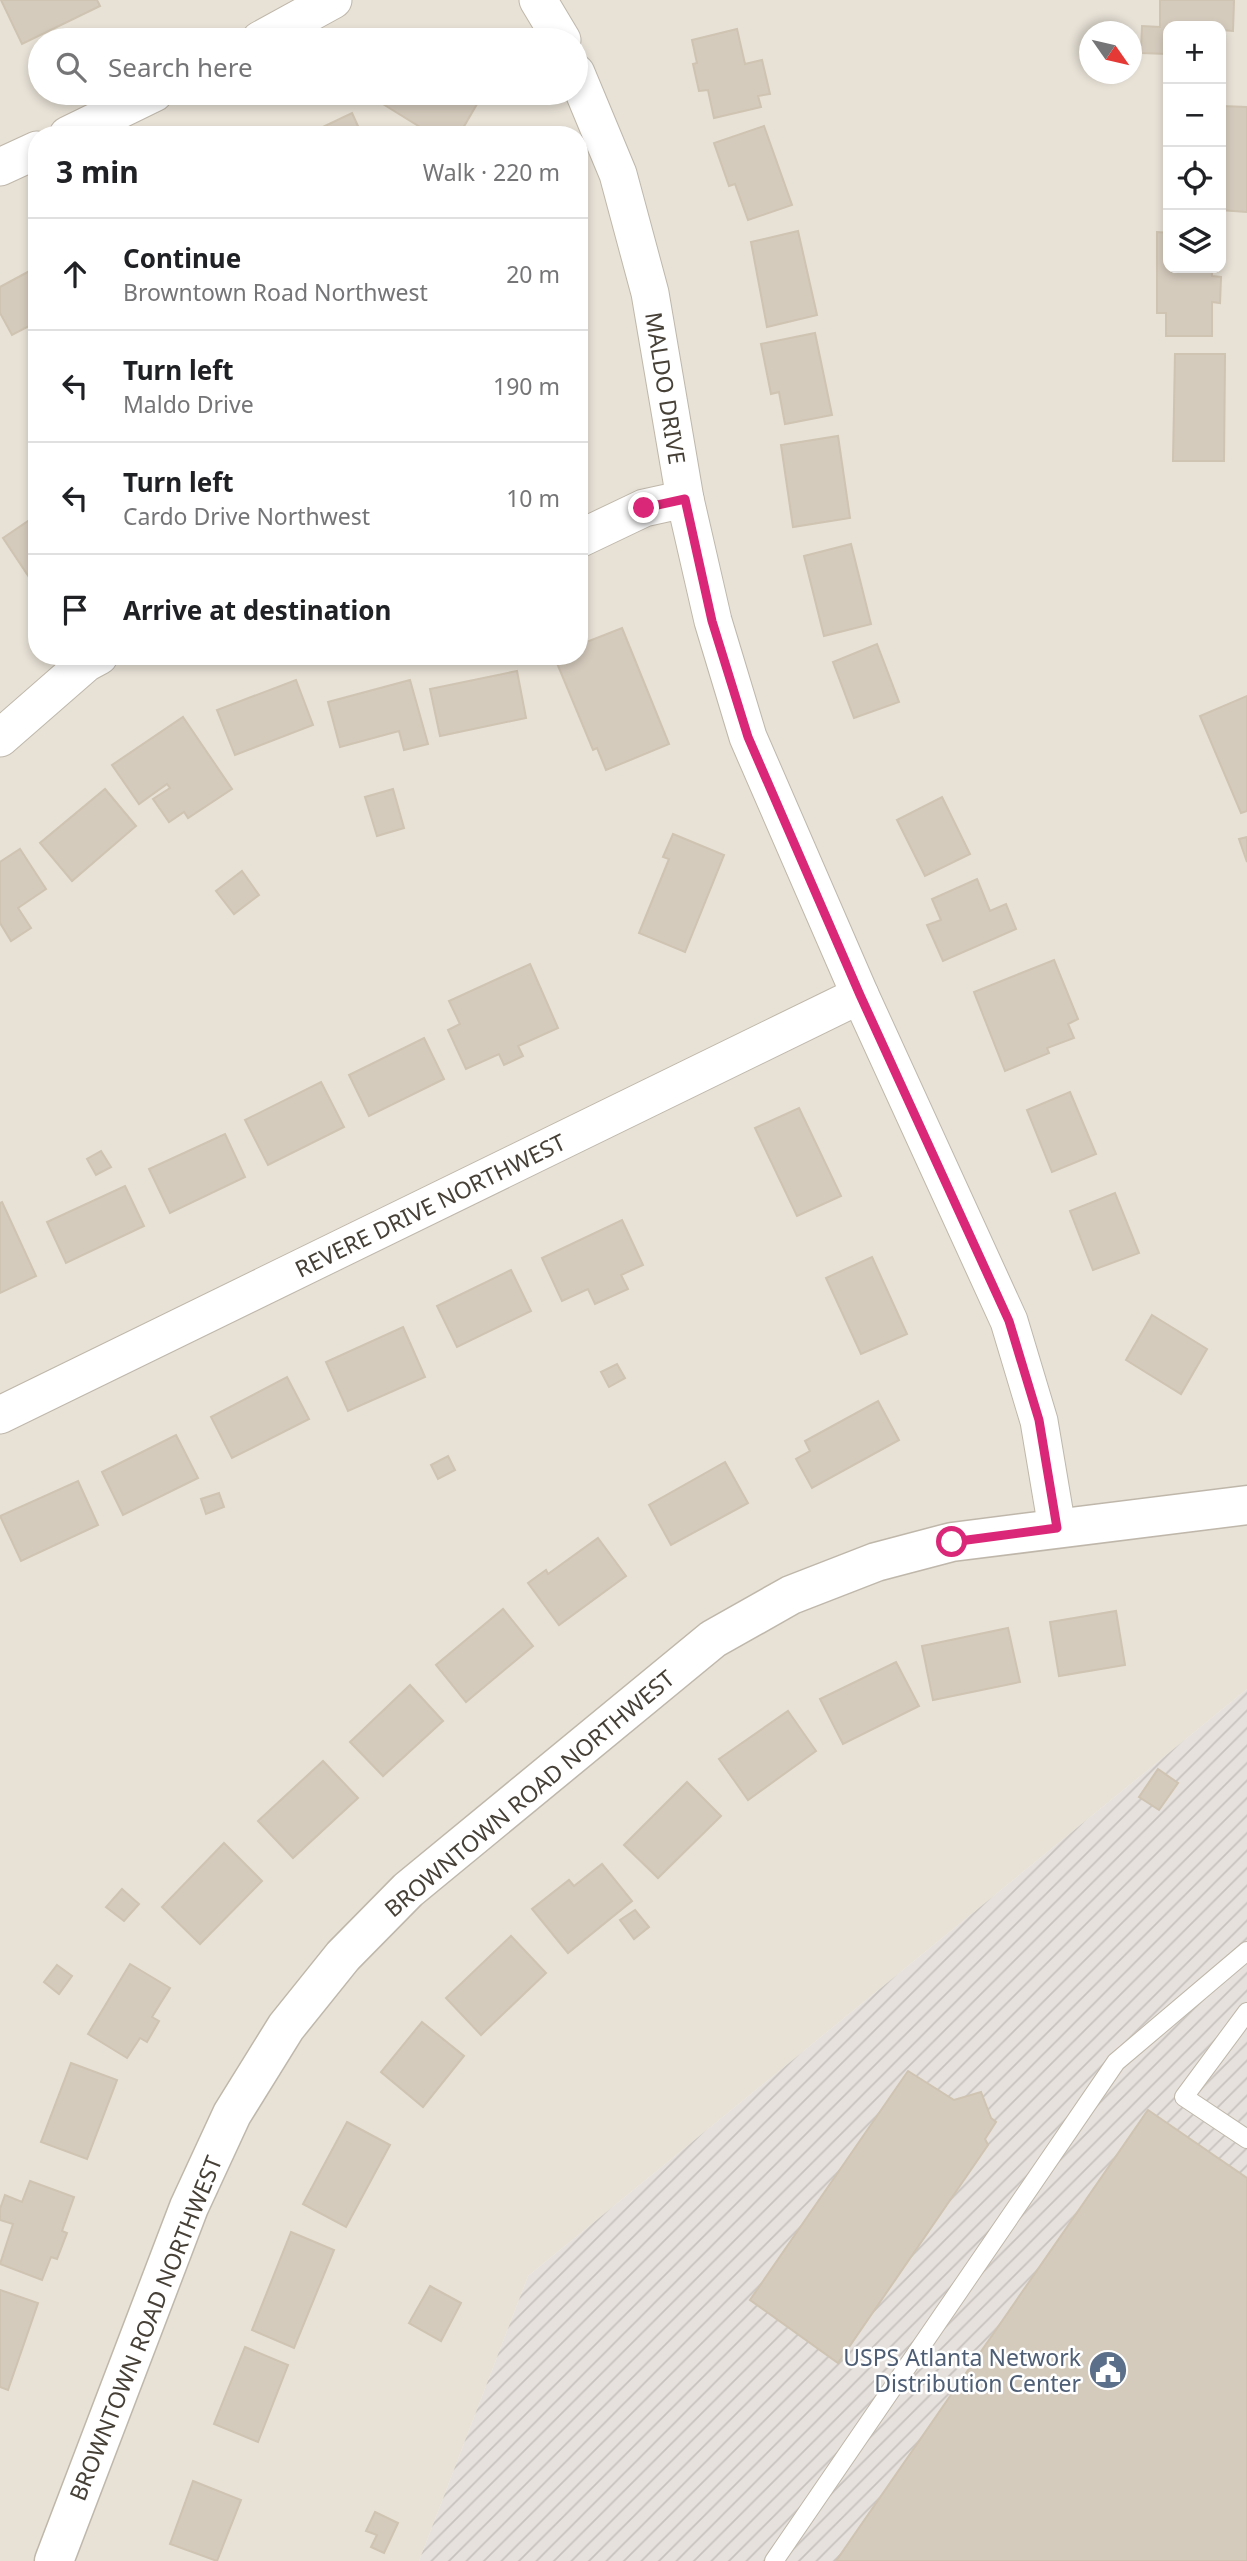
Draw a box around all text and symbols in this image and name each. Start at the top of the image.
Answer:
north arrow [1079,21,1142,84]
map controls [1163,21,1226,273]
button: + [1163,21,1226,84]
search box [28,28,588,105]
icon: search [52,48,90,86]
text: Search here [108,49,253,85]
button: − [1163,84,1226,147]
button: locate [1163,147,1226,210]
text: 3 min [56,151,139,192]
text: Walk · 220 m [423,156,560,188]
button: layers [1163,210,1226,273]
text: Continue [123,240,241,276]
icon: ahead [56,255,94,293]
text: 20 m [506,258,560,290]
text: Browntown Road Northwest [123,276,428,308]
street label: MALDO DRIVE [638,310,694,466]
text: Turn left [123,352,234,388]
icon: left [56,367,94,405]
text: 190 m [493,370,560,402]
text: Maldo Drive [123,388,254,420]
text: Turn left [123,464,234,500]
icon: left [56,479,94,517]
text: 10 m [506,482,560,514]
route end [628,492,659,523]
text: Cardo Drive Northwest [123,500,370,532]
icon: arrive [56,591,94,629]
text: Arrive at destination [123,592,392,628]
street label: REVERE DRIVE NORTHWEST [289,1125,571,1285]
route start [936,1526,967,1557]
street label: BROWNTOWN ROAD NORTHWEST [377,1662,681,1924]
street label: BROWNTOWN ROAD NORTHWEST [61,2151,229,2505]
place label: USPS Atlanta Network Distribution Center [843,2341,1082,2399]
public building icon: USPS Atlanta Network Distribution Center [1087,2349,1129,2391]

